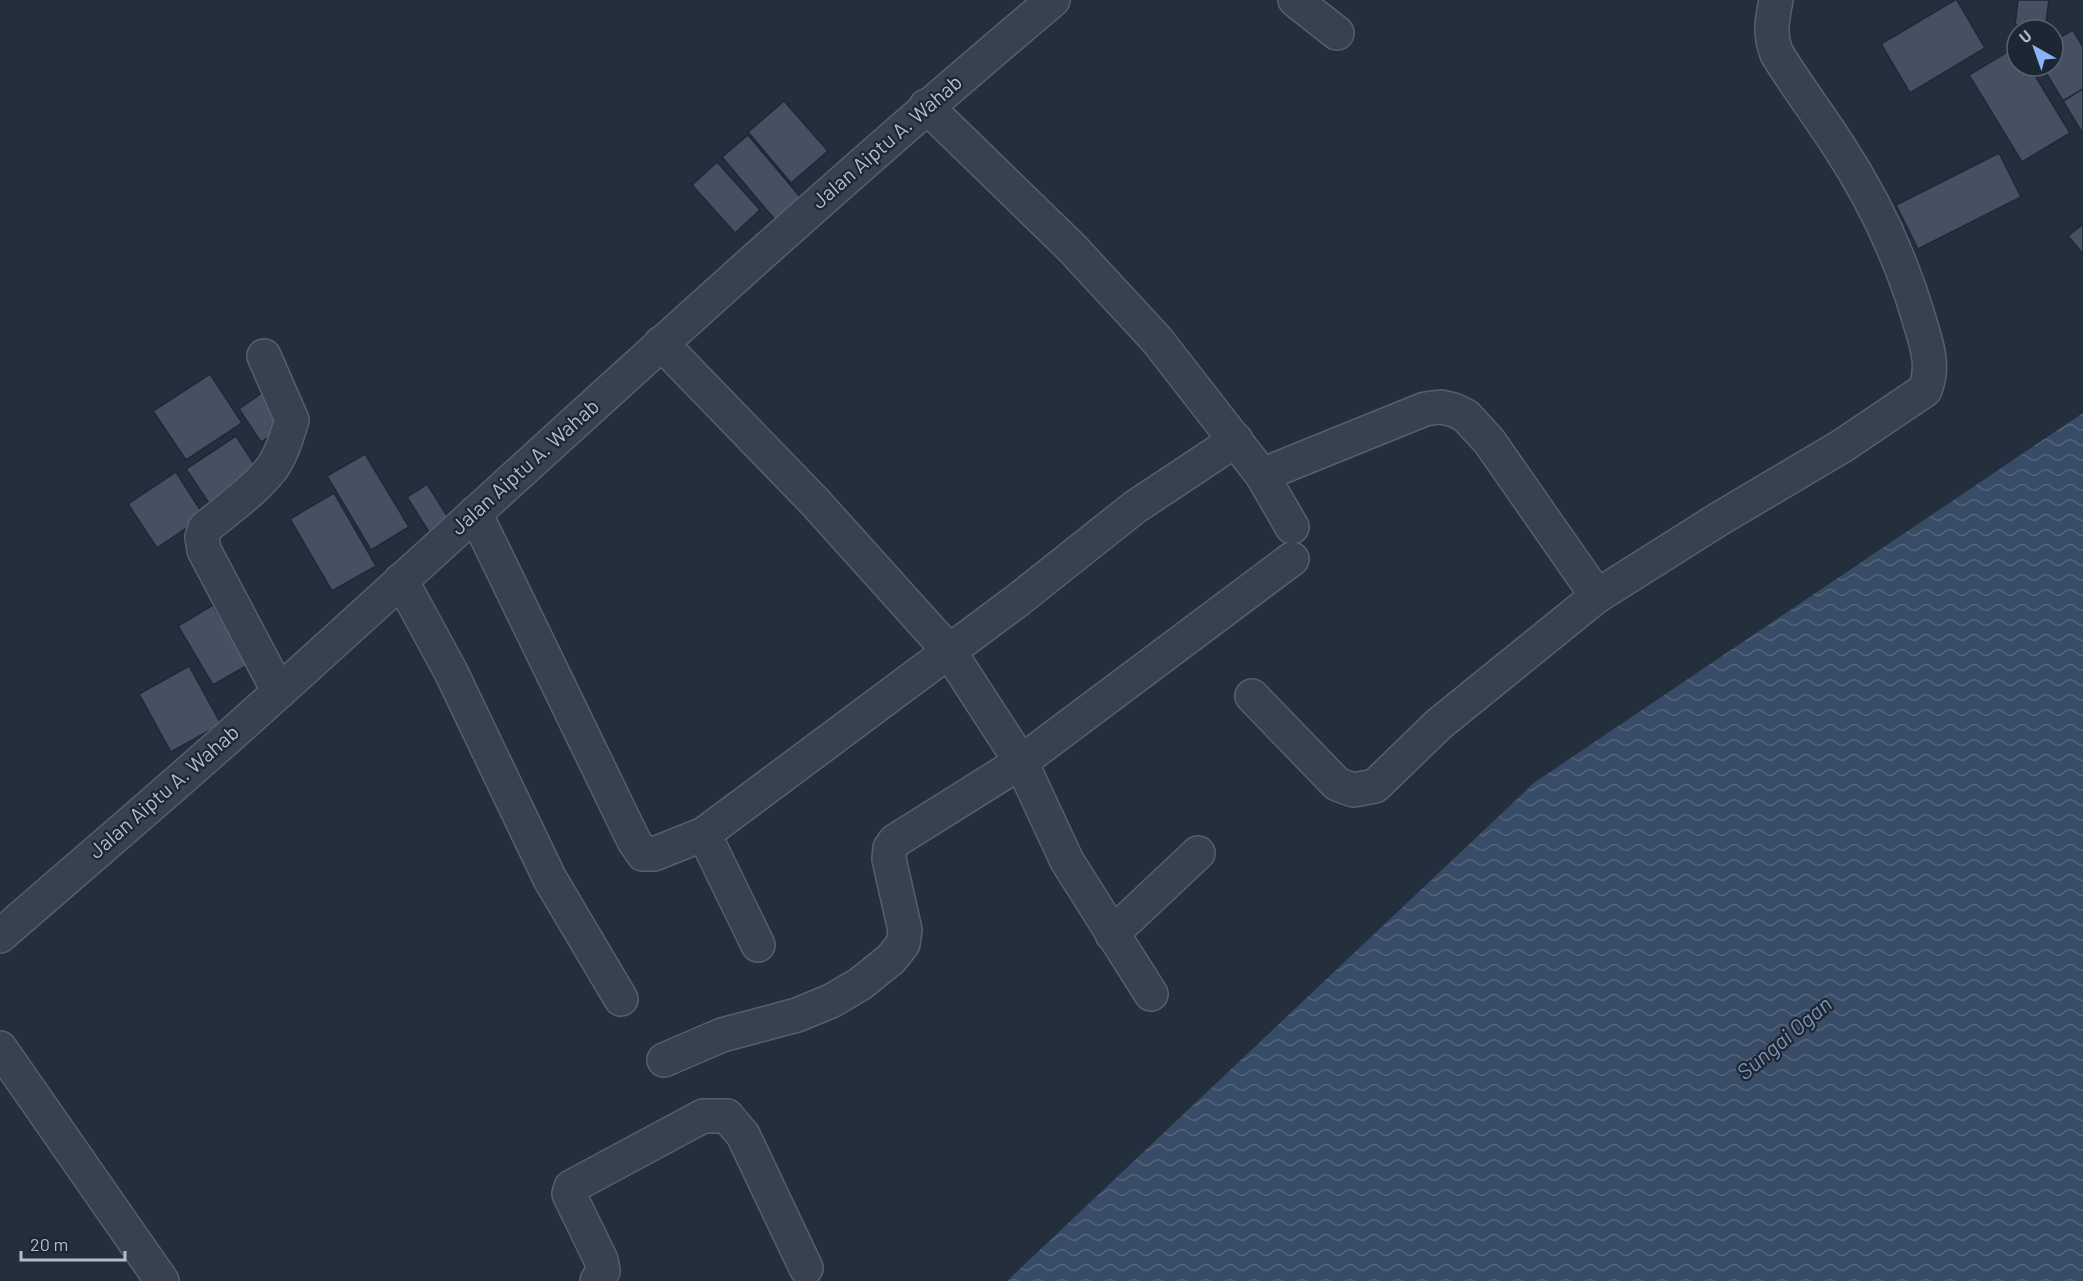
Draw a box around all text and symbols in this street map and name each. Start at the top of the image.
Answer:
north arrow [2005,18,2065,78]
text: U [2015,26,2035,47]
street label: Jalan Aiptu A. Wahab [806,69,966,213]
street label: Jalan Aiptu A. Wahab [445,393,603,539]
street label: Jalan Aiptu A. Wahab [83,719,243,863]
water label: Sungai Ogan [1731,990,1836,1084]
scale bar [21,1224,124,1262]
text: 20 m [30,1233,68,1255]

